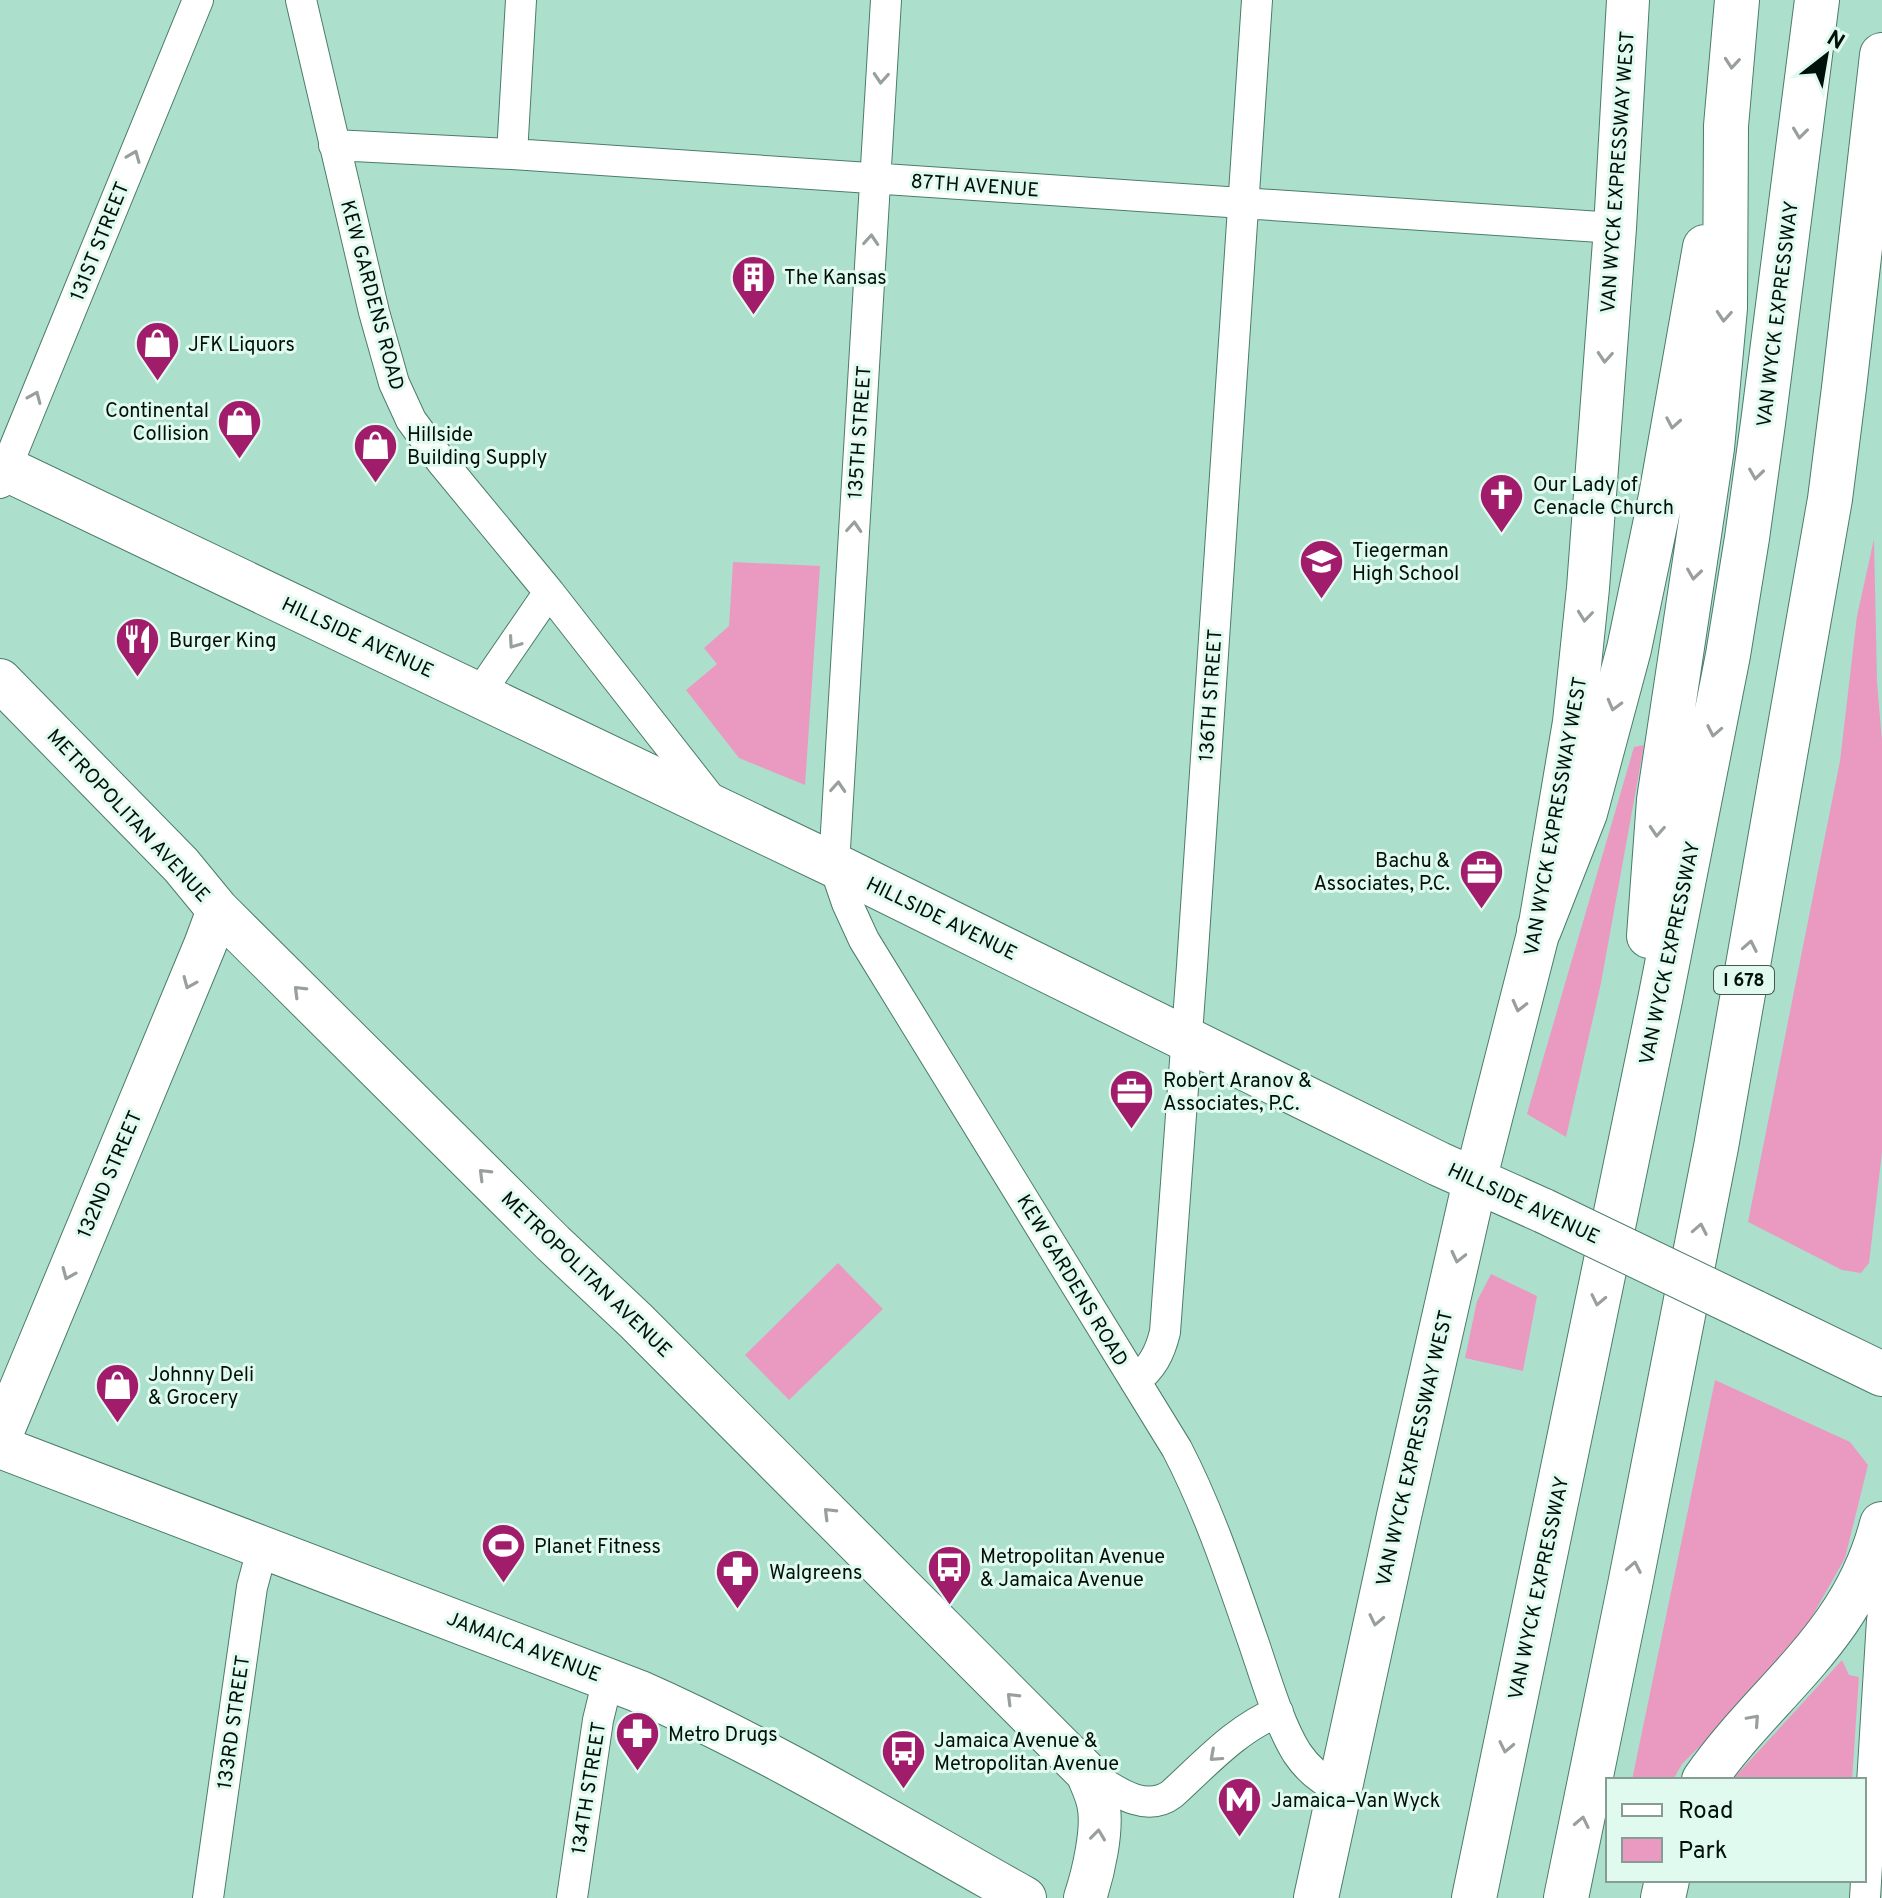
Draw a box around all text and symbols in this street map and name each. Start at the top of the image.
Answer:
north arrow [1786,16,1866,96]
text: N [1821,25,1849,57]
street label: VAN WYCK EXPRESSWAY WEST [1596,30,1642,314]
one-way arrow [1724,57,1741,70]
one-way arrow [873,72,890,85]
one-way arrow [1792,127,1809,140]
one-way arrow [124,150,141,164]
street label: 87TH AVENUE [910,170,1040,204]
street label: 131ST STREET [65,178,137,305]
street label: KEW GARDENS ROAD [333,197,409,394]
street label: VAN WYCK EXPRESSWAY [1752,199,1806,429]
one-way arrow [862,233,879,246]
building icon: The Kansas [729,253,777,316]
place label: The Kansas [784,266,887,292]
one-way arrow [1716,310,1733,323]
shop icon: JFK Liquors [133,320,181,383]
place label: JFK Liquors [188,333,295,359]
one-way arrow [1597,351,1614,364]
street label: 135TH STREET [843,364,879,500]
one-way arrow [26,391,42,405]
shop icon: Continental Collision [216,397,264,460]
place label: Continental Collision [105,399,209,448]
one-way arrow [1666,417,1683,430]
shop icon: Hillside Building Supply [352,422,400,485]
place label: Hillside Building Supply [407,423,547,472]
one-way arrow [1748,467,1765,481]
church icon: Our Lady of Cenacle Church [1478,471,1526,534]
place label: Our Lady of Cenacle Church [1533,473,1674,522]
one-way arrow [845,520,862,533]
school or university icon: Tiegerman High School [1297,538,1345,601]
place label: Tiegerman High School [1352,539,1459,588]
one-way arrow [1686,567,1703,581]
street label: HILLSIDE AVENUE [277,592,437,685]
one-way arrow [1577,610,1594,623]
restaurant icon: Burger King [114,616,162,679]
street label: 136TH STREET [1194,628,1230,762]
place label: Burger King [169,629,277,655]
one-way arrow [509,635,524,649]
street label: VAN WYCK EXPRESSWAY WEST [1520,675,1594,958]
one-way arrow [1607,698,1623,712]
street label: METROPOLITAN AVENUE [40,724,215,909]
one-way arrow [1706,724,1723,737]
one-way arrow [829,780,846,793]
one-way arrow [1649,825,1666,838]
street label: VAN WYCK EXPRESSWAY [1635,839,1707,1067]
office icon: Bachu & Associates, P.C. [1457,847,1505,910]
place label: Bachu & Associates, P.C. [1313,849,1450,898]
street label: HILLSIDE AVENUE [861,872,1021,968]
one-way arrow [1741,939,1758,952]
road number: I 678 [1714,966,1774,994]
one-way arrow [183,975,199,989]
one-way arrow [294,986,308,1000]
one-way arrow [1512,998,1529,1012]
office icon: Robert Aranov & Associates, P.C. [1108,1068,1156,1131]
place label: Robert Aranov & Associates, P.C. [1163,1069,1312,1118]
street label: 132ND STREET [72,1107,149,1242]
street label: HILLSIDE AVENUE [1443,1158,1603,1251]
one-way arrow [478,1169,493,1183]
street label: METROPOLITAN AVENUE [495,1187,677,1364]
street label: KEW GARDENS ROAD [1010,1190,1133,1372]
one-way arrow [1690,1222,1707,1236]
one-way arrow [1450,1250,1467,1264]
one-way arrow [61,1266,77,1280]
one-way arrow [1590,1293,1607,1307]
street label: VAN WYCK EXPRESSWAY WEST [1371,1308,1460,1589]
shop icon: Johnny Deli & Grocery [93,1361,141,1424]
place label: Johnny Deli & Grocery [148,1363,254,1412]
street label: VAN WYCK EXPRESSWAY [1504,1474,1576,1702]
one-way arrow [824,1508,838,1522]
sports icon: Planet Fitness [479,1522,527,1585]
place label: Planet Fitness [534,1535,661,1561]
bus stop icon: Metropolitan Avenue & Jamaica Avenue [925,1543,973,1606]
place label: Metropolitan Avenue & Jamaica Avenue [980,1545,1165,1594]
pharmacy icon: Walgreens [714,1548,762,1611]
place label: Walgreens [769,1561,862,1587]
one-way arrow [1625,1561,1642,1574]
street label: JAMAICA AVENUE [442,1606,604,1689]
one-way arrow [1368,1613,1385,1626]
street label: 133RD STREET [213,1654,257,1791]
one-way arrow [1007,1693,1021,1707]
pharmacy icon: Metro Drugs [613,1710,661,1773]
one-way arrow [1744,1715,1758,1730]
street label: 134TH STREET [567,1720,613,1856]
place label: Metro Drugs [668,1723,778,1749]
bus stop icon: Jamaica Avenue & Metropolitan Avenue [879,1727,927,1790]
place label: Jamaica Avenue & Metropolitan Avenue [934,1729,1119,1778]
one-way arrow [1498,1740,1515,1753]
one-way arrow [1210,1746,1224,1761]
metro station icon: Jamaica–Van Wyck [1216,1776,1264,1839]
legend [1606,1778,1866,1882]
place label: Jamaica–Van Wyck [1271,1789,1440,1815]
text: Road [1678,1797,1734,1827]
one-way arrow [1573,1815,1590,1829]
one-way arrow [1089,1828,1106,1841]
text: Park [1678,1837,1728,1867]

